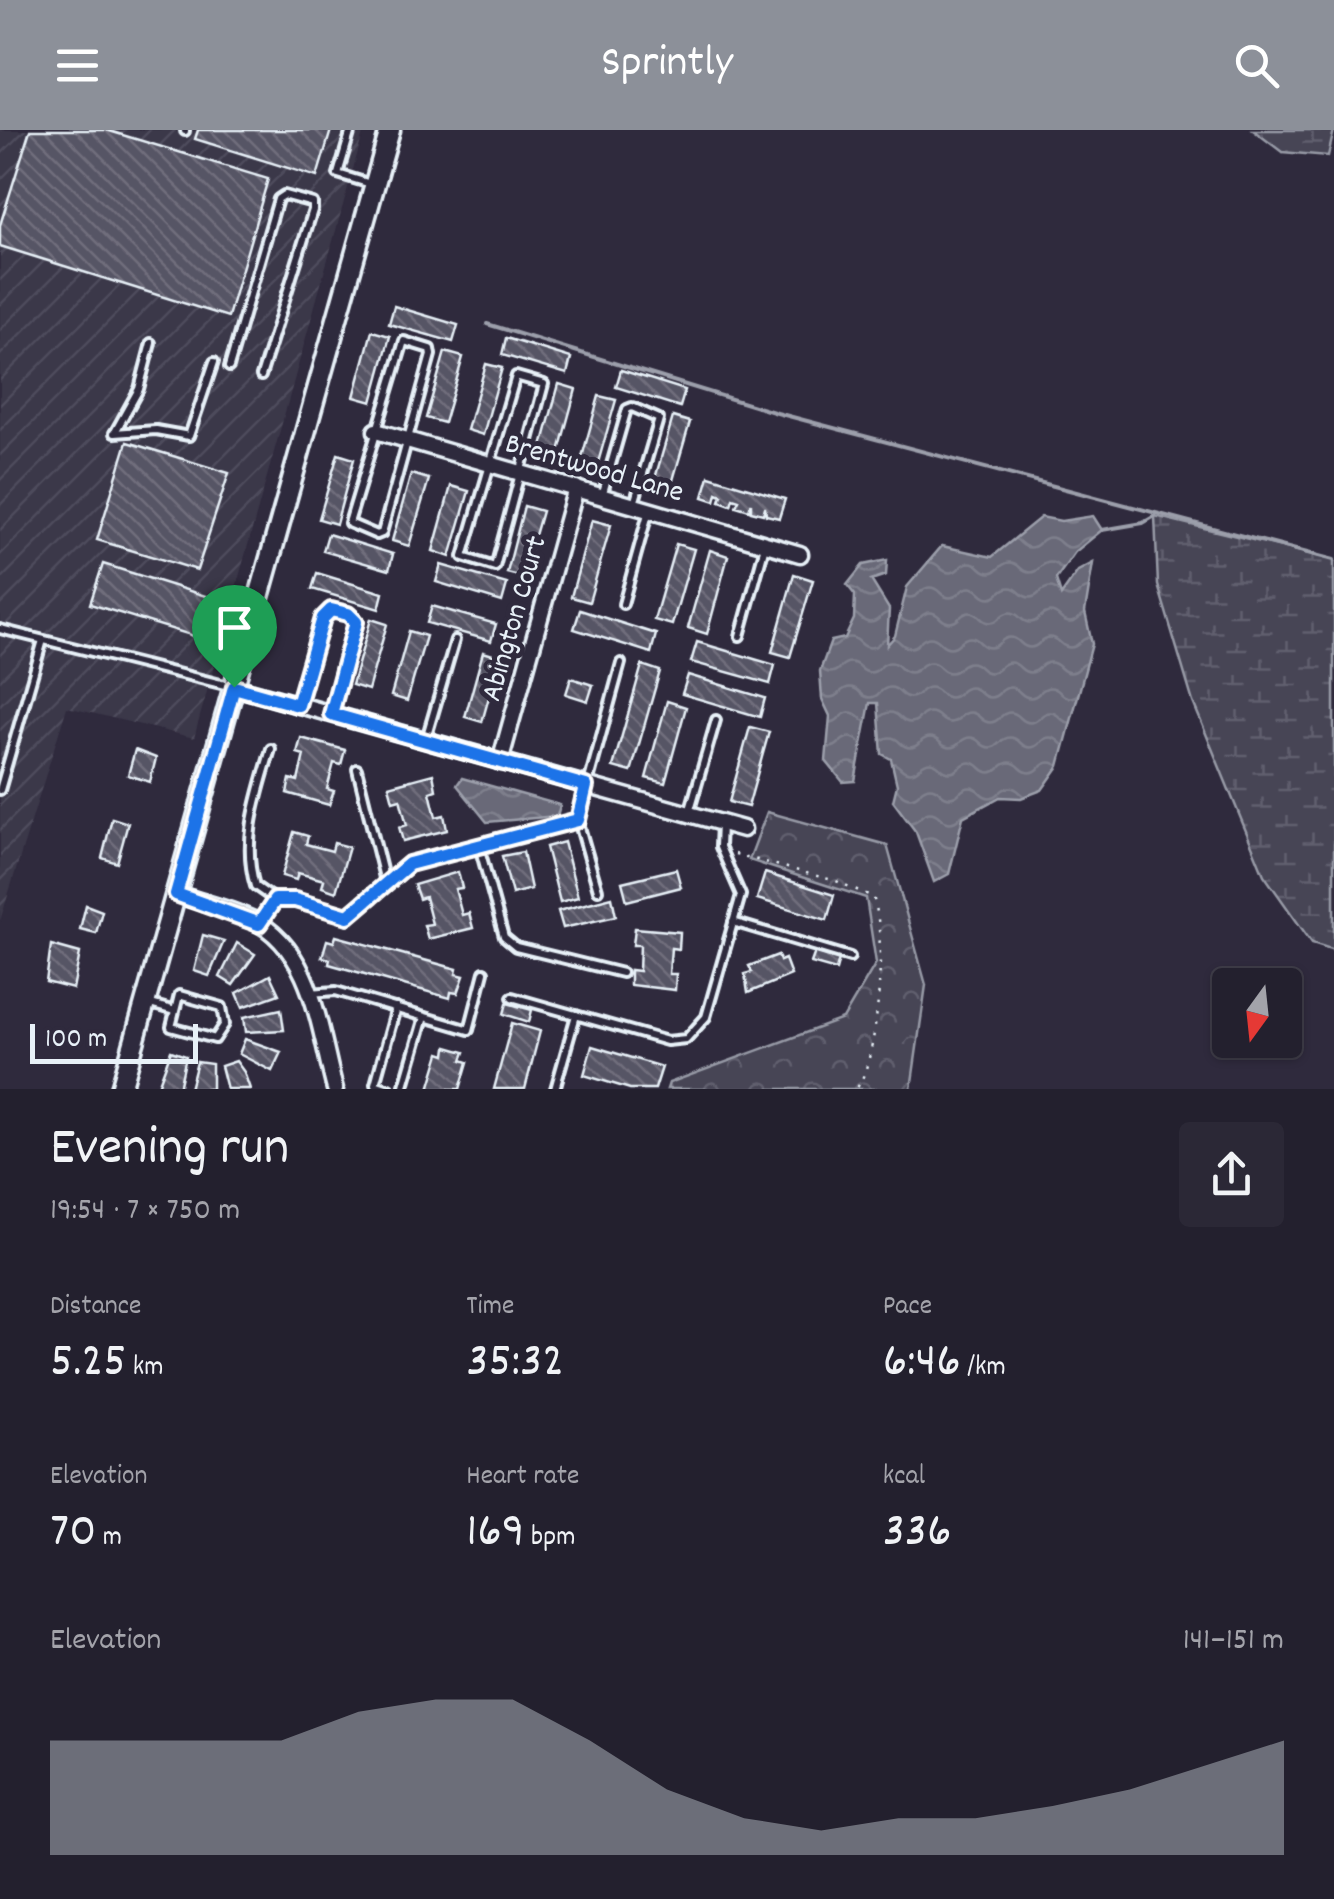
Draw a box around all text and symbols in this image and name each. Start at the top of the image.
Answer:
text: Sprintly [601,33,733,97]
icon: menu [50,38,105,93]
icon: search [1229,38,1284,93]
street label: Brentwood Lane [499,424,688,516]
street label: Abington Court [472,531,560,707]
pin [192,585,277,688]
icon: arrive [207,600,262,655]
north arrow [1212,968,1302,1058]
map controls [1212,968,1302,1058]
scale bar [30,1019,198,1064]
text: 100 m [45,1021,107,1061]
text: Evening run [50,1112,289,1191]
button: share [1179,1122,1284,1227]
text: 19:54 · 7 × 750 m [50,1189,240,1235]
text: Distance [50,1288,141,1328]
text: Time [466,1288,514,1328]
text: Pace [883,1288,932,1328]
text: 5.25 [50,1328,126,1400]
text: 35:32 [466,1328,564,1400]
text: 6:46 [883,1328,961,1400]
text: km [126,1349,164,1389]
text: /km [961,1349,1006,1389]
text: Elevation [50,1458,147,1498]
text: Heart rate [466,1458,579,1498]
text: kcal [883,1458,925,1498]
text: 70 [50,1498,96,1570]
text: 169 [466,1498,525,1570]
text: 336 [883,1498,952,1570]
text: m [96,1519,122,1559]
text: bpm [525,1519,575,1559]
text: Elevation [50,1619,161,1665]
text: 141–151 m [1183,1619,1284,1665]

